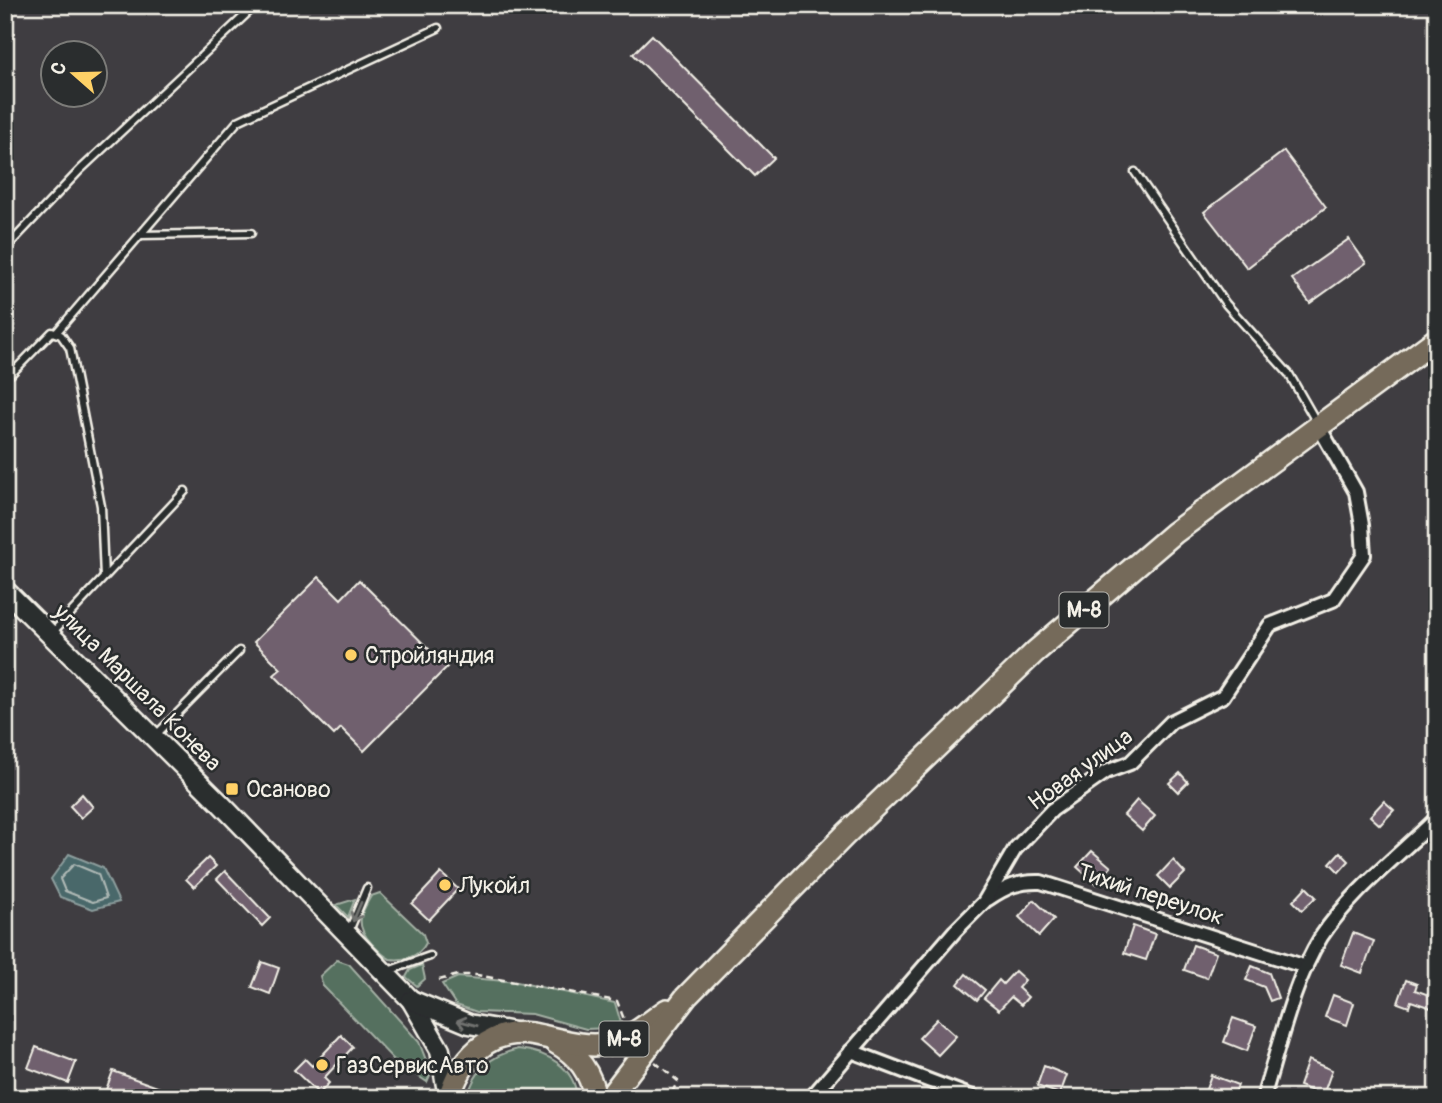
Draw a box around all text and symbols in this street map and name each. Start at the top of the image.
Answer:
north arrow [38,38,108,108]
text: С [46,59,72,78]
road number: М-8 [1060,592,1108,628]
street label: улица Маршала Конева [47,597,228,777]
place label: Стройляндия [365,641,494,670]
marker: Стройляндия [343,647,359,663]
street label: Новая улица [1022,722,1138,817]
place label: Осаново [246,775,330,804]
marker: Осаново [224,781,240,797]
street label: Тихий переулок [1074,857,1228,932]
place label: Лукойл [458,871,530,900]
marker: Лукойл [437,877,453,893]
one-way arrow [350,901,363,922]
one-way arrow [457,1016,479,1029]
road number: М-8 [600,1021,648,1056]
place label: ГазСервисАвто [336,1051,489,1080]
marker: ГазСервисАвто [314,1057,330,1073]

